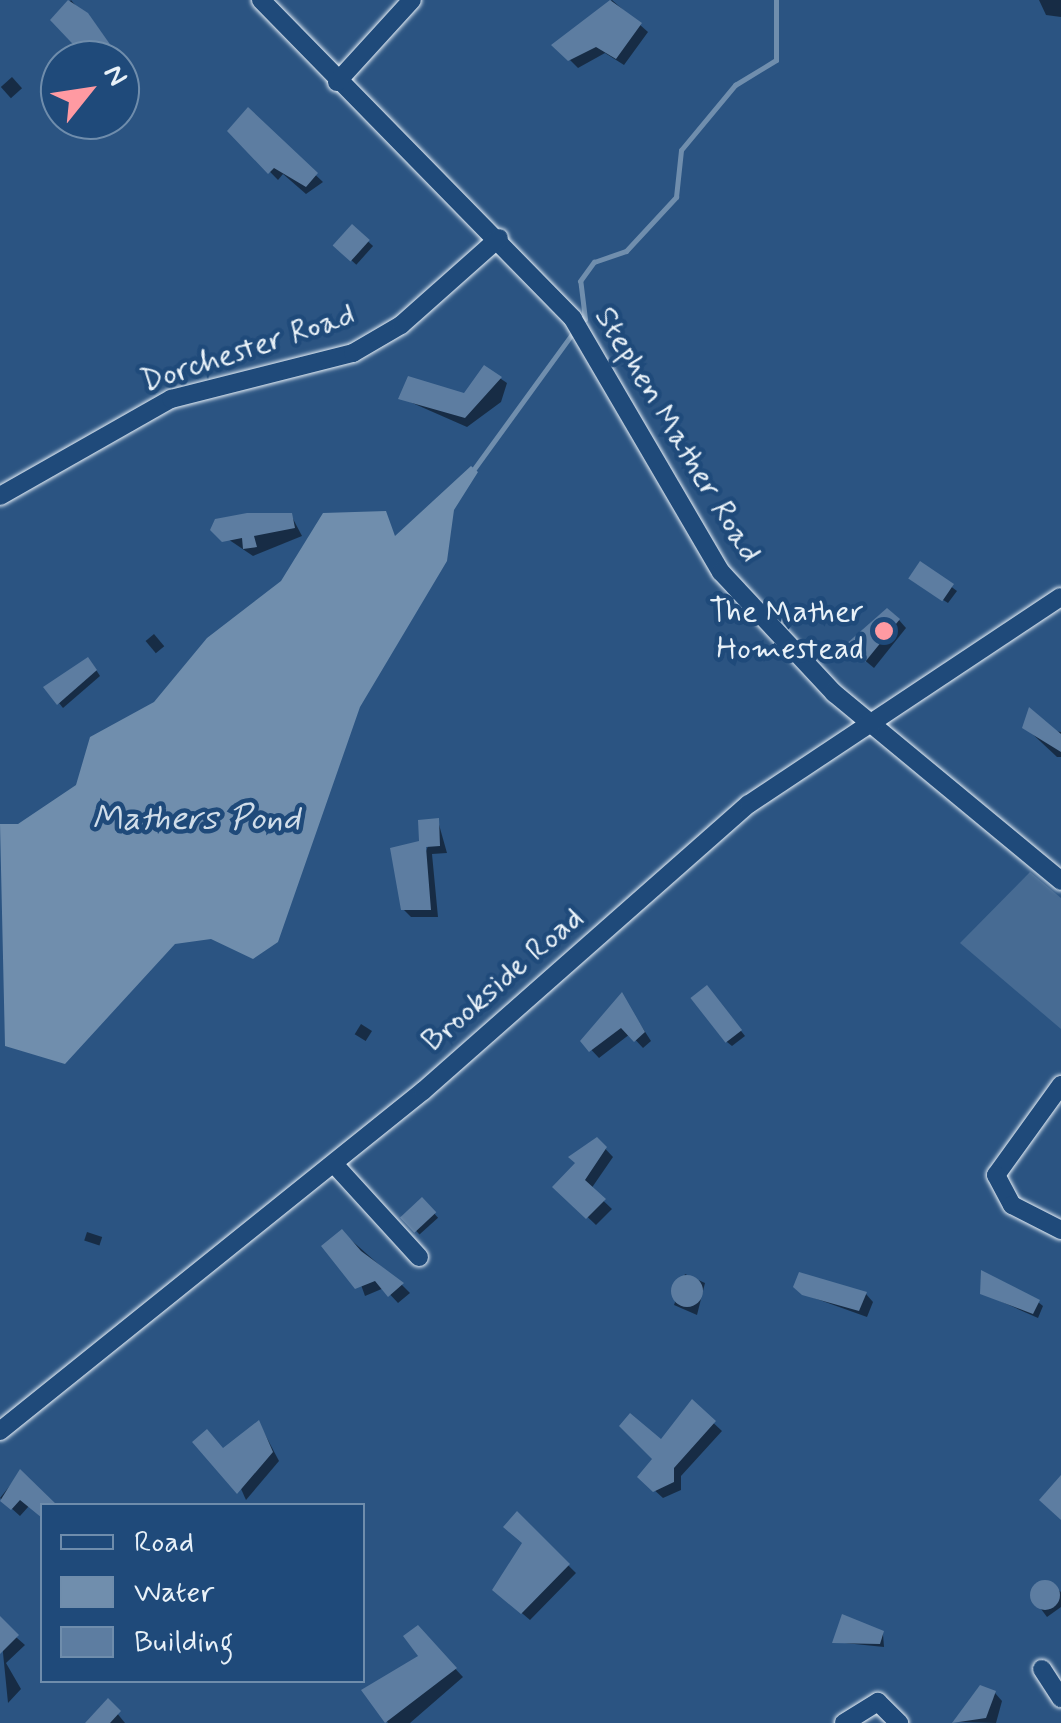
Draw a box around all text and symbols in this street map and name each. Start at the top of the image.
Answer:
north arrow [40,40,140,140]
text: N [94,58,135,93]
street label: Dorchester Road [137,297,359,401]
street label: Stephen Mather Road [586,301,768,569]
place label: The Mather Homestead [706,594,864,669]
marker: The Mather Homestead [873,620,895,642]
water label: Mathers Pond [94,798,298,840]
street label: Brookside Road [414,899,592,1061]
legend [40,1503,365,1683]
text: Road [134,1523,194,1562]
text: Water [134,1573,214,1612]
text: Building [134,1623,233,1662]

